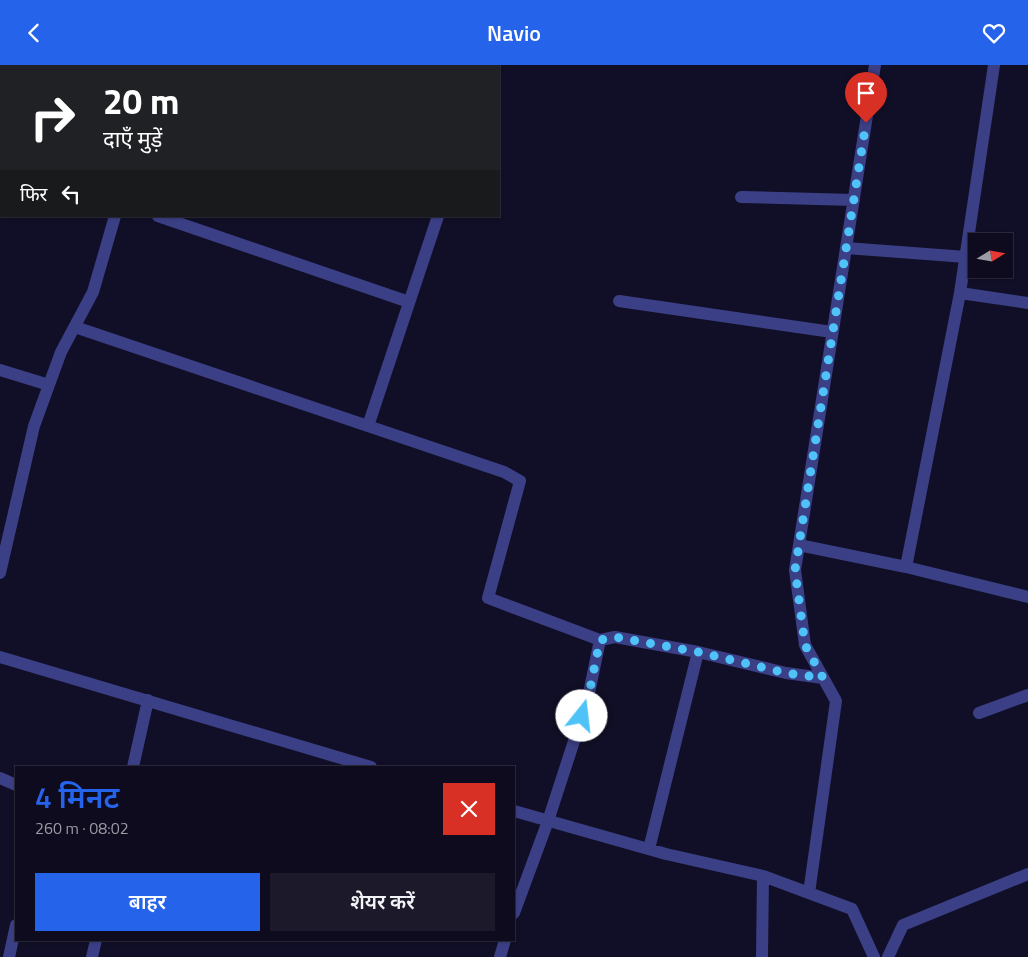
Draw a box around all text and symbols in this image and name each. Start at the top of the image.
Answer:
text: Navio [487,16,541,50]
icon: back [20,19,48,47]
icon: heart [980,19,1008,47]
pin [845,72,887,123]
text: 20 m [103,74,179,128]
icon: arrive [852,79,880,107]
icon: right [20,85,85,150]
text: दाएँ मुड़ें [103,122,162,156]
text: फिर [20,179,47,208]
icon: left [57,180,85,208]
north arrow [968,233,1012,277]
map controls [968,233,1013,278]
position arrow [555,689,607,741]
text: 4 मिनट [35,774,119,820]
button: close [443,783,495,835]
text: 260 m · 08:02 [35,816,129,840]
button: बाहर [35,873,260,931]
button: शेयर करें [270,873,495,931]

